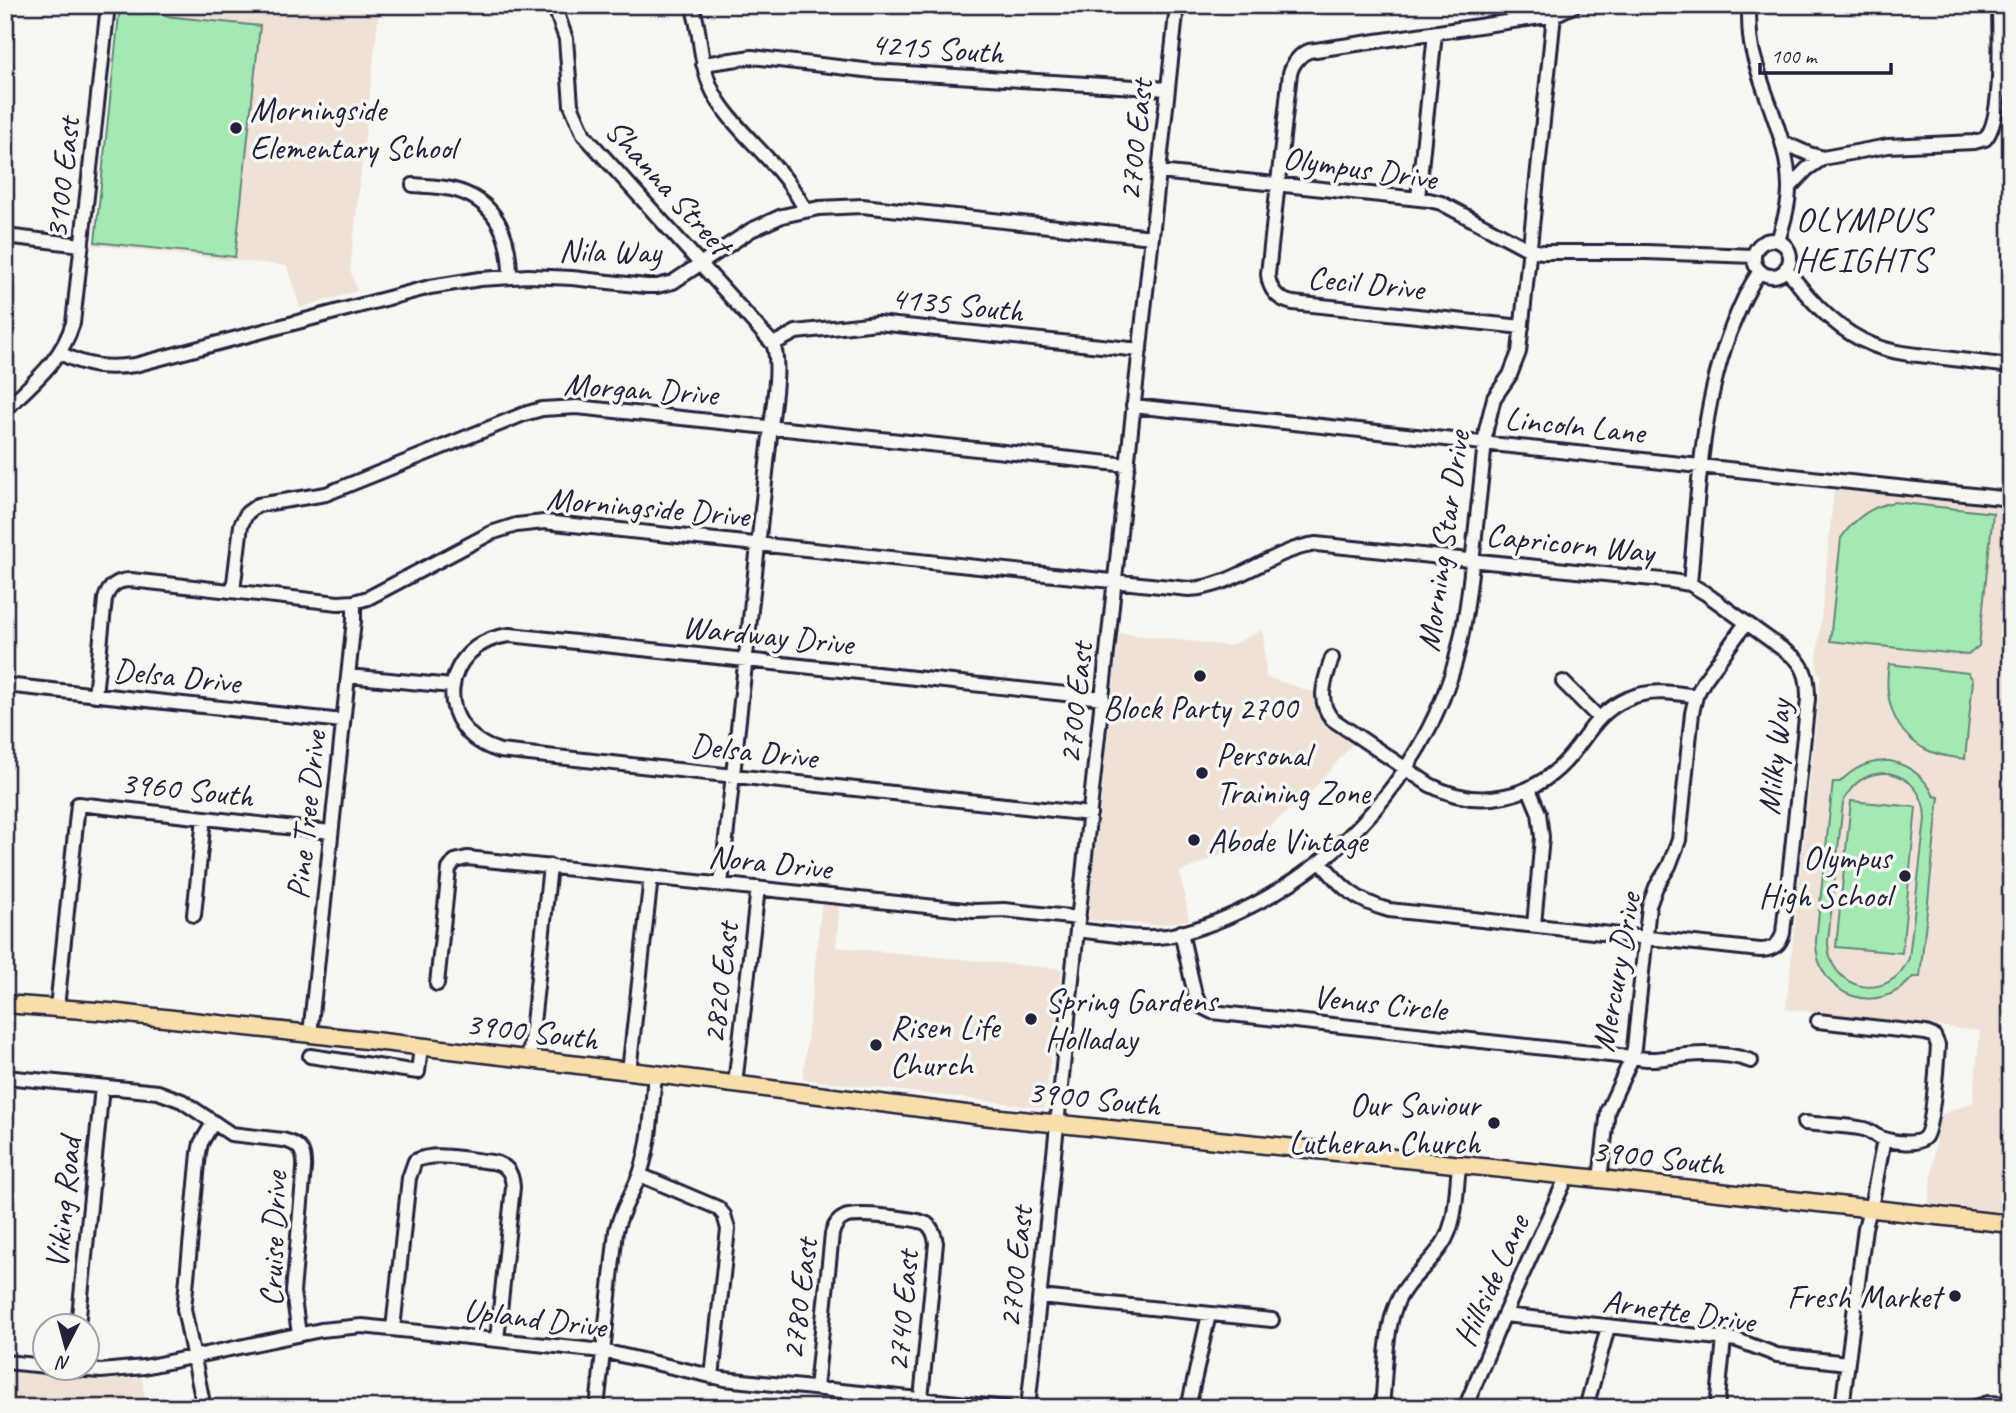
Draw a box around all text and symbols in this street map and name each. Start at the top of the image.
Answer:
street label: 4215 South [869,22,1007,74]
scale bar [1760,32,1892,76]
text: 100 m [1771,43,1818,69]
street label: 2700 East [1108,74,1163,203]
place label: Morningside Elementary School [250,89,461,169]
street label: Shanna Street [596,110,743,267]
street label: 3100 East [35,112,90,241]
marker: Morningside Elementary School [228,120,244,136]
street label: Olympus Drive [1280,136,1442,200]
district label: OLYMPUS HEIGHTS [1795,197,1936,282]
street label: Nila Way [559,229,664,273]
street label: Cecil Drive [1306,256,1428,310]
street label: 4135 South [889,276,1027,332]
street label: Morgan Drive [563,363,722,415]
street label: Lincoln Lane [1503,397,1649,453]
street label: Morning Star Drive [1407,426,1480,654]
street label: Morningside Drive [545,477,753,537]
street label: Capricorn Way [1484,513,1659,573]
street label: Wardway Drive [680,605,858,665]
street label: 2700 East [1048,637,1103,766]
street label: Delsa Drive [111,648,245,704]
marker: Block Party 2700 [1192,668,1208,684]
place label: Block Party 2700 [1103,687,1299,729]
street label: Milky Way [1747,695,1801,817]
street label: Delsa Drive [688,723,822,779]
street label: Pine Tree Drive [276,727,336,901]
place label: Personal Training Zone [1216,734,1372,814]
street label: 3960 South [119,761,257,817]
marker: Personal Training Zone [1194,765,1210,781]
place label: Abode Vintage [1208,820,1370,862]
marker: Abode Vintage [1186,832,1202,848]
street label: Nora Drive [706,835,836,890]
place label: Olympus High School [1759,837,1896,917]
marker: Olympus High School [1897,868,1913,884]
street label: Mercury Drive [1581,887,1651,1055]
street label: 2820 East [692,917,749,1046]
street label: Venus Circle [1311,975,1451,1031]
place label: Spring Gardens Holladay [1045,980,1220,1060]
street label: 3900 South [463,1002,602,1060]
place label: Risen Life Church [890,1006,1002,1086]
marker: Spring Gardens Holladay [1023,1011,1039,1027]
marker: Risen Life Church [868,1037,884,1053]
street label: 3900 South [1026,1070,1164,1126]
place label: Our Saviour Lutheran Church [1289,1084,1483,1164]
marker: Our Saviour Lutheran Church [1486,1115,1502,1131]
street label: 3900 South [1590,1129,1728,1185]
street label: Viking Road [35,1131,91,1271]
street label: Cruise Drive [250,1169,296,1307]
street label: 2700 East [988,1201,1043,1330]
street label: Hillside Lane [1443,1206,1539,1353]
street label: 2780 East [771,1233,828,1362]
street label: 2740 East [876,1246,928,1373]
place label: Fresh Market [1787,1276,1945,1318]
street label: Arnette Drive [1600,1280,1760,1343]
street label: Upland Drive [461,1288,611,1348]
marker: Fresh Market [1947,1288,1963,1304]
north arrow [32,1312,102,1382]
text: N [54,1350,71,1375]

